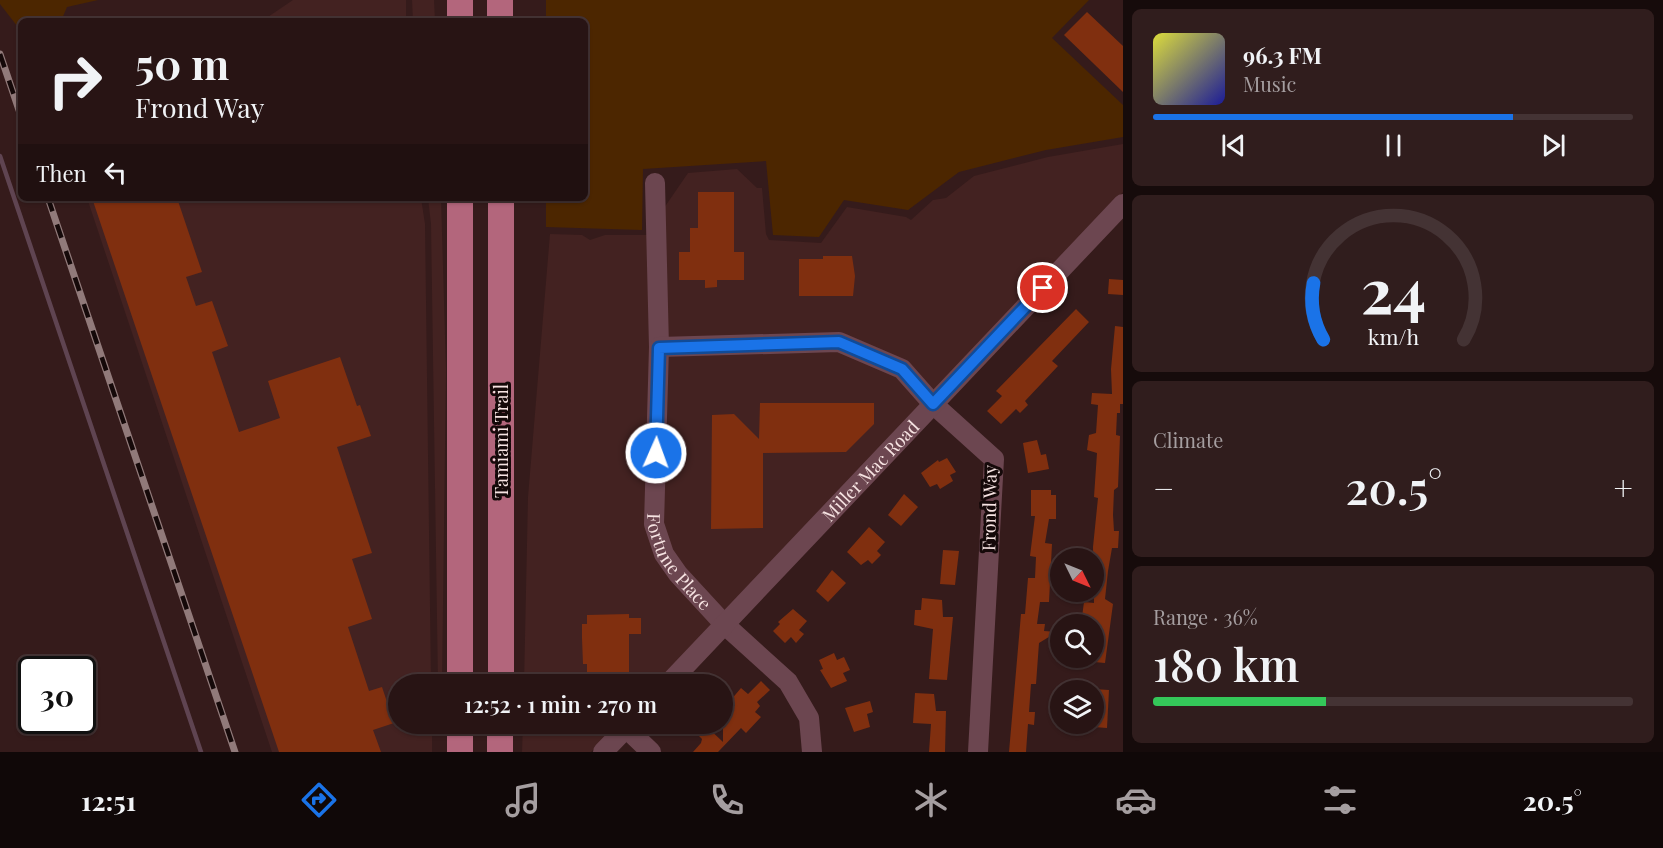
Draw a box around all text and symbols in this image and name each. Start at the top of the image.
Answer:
text: 50 m [135,35,229,91]
text: 96.3 FM [1243,40,1322,70]
icon: right [36,42,114,120]
text: Music [1243,70,1296,97]
text: Frond Way [135,89,264,125]
icon: previous [1217,129,1250,162]
icon: pause [1377,129,1410,162]
icon: next [1537,129,1570,162]
icon: left [99,156,132,189]
text: Then [36,158,87,188]
text: 24 [1360,246,1426,330]
pin [1017,262,1068,313]
icon: arrive [1026,271,1059,304]
text: km/h [1367,323,1419,351]
street label: Tamiami Trail [489,384,513,498]
street label: Miller Mac Road [816,414,924,526]
position arrow [624,421,688,485]
text: Climate [1153,426,1223,453]
text: 20.5° [1346,456,1442,516]
street label: Frond Way [976,465,1002,551]
text: − [1153,465,1174,509]
text: + [1614,465,1633,509]
street label: Fortune Place [642,513,717,615]
north arrow [1050,548,1104,602]
map controls [1050,548,1104,734]
text: Range · 36% [1153,603,1258,630]
button: search [1050,614,1104,668]
text: 180 km [1153,633,1299,693]
speed limit sign: 30 [18,656,96,734]
button: layers [1050,680,1104,734]
text: 12:52 · 1 min · 270 m [464,689,657,719]
icon: directions [298,779,340,821]
icon: music [502,779,544,821]
icon: phone [706,779,748,821]
icon: climate [910,779,952,821]
icon: car [1115,779,1157,821]
icon: filters [1319,779,1361,821]
text: 12:51 [81,782,136,818]
text: 20.5° [1523,782,1582,818]

